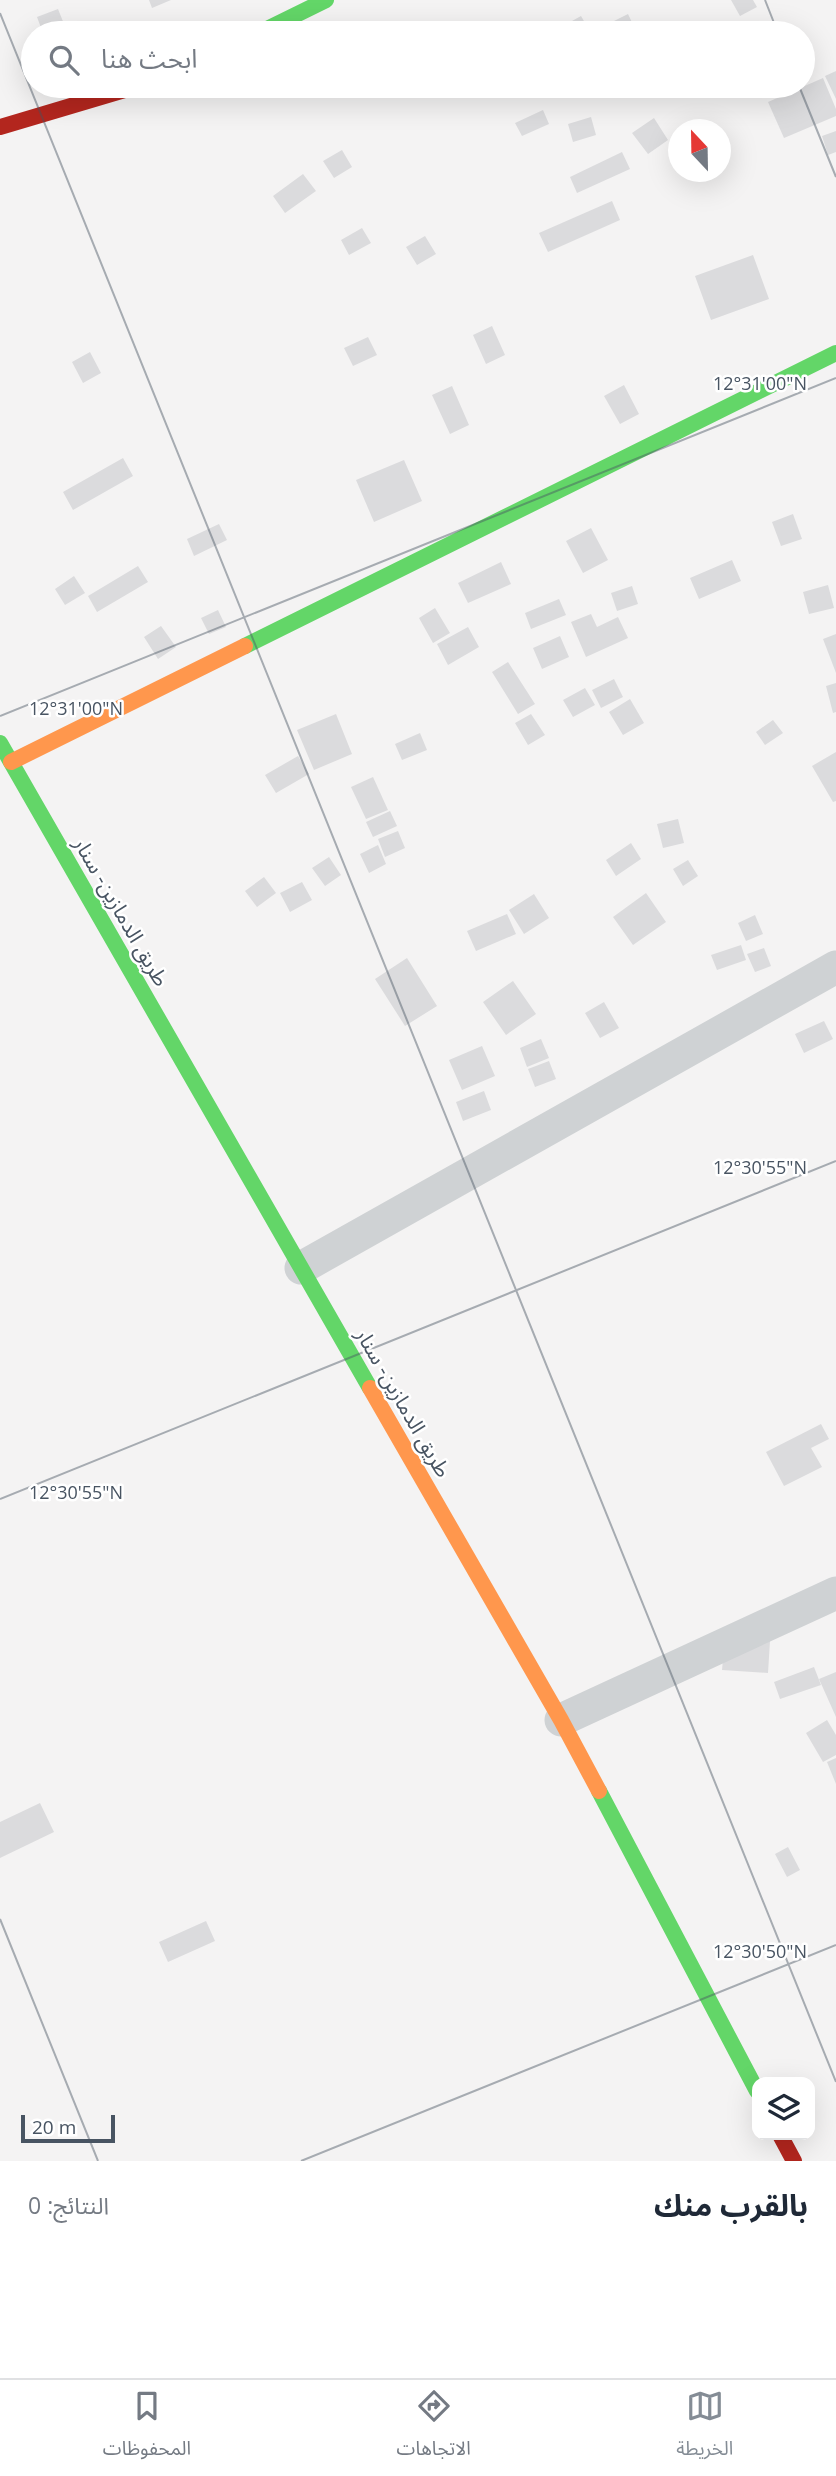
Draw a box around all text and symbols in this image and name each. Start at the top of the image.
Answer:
search box [21,21,815,98]
text: ابحث هنا [101,40,197,76]
icon: search [45,41,83,79]
north arrow [668,119,731,182]
text: 12°31'00"N [713,371,807,395]
text: 12°31'00"N [29,696,123,720]
street label: طريق الدمازين- سنار [67,831,176,991]
text: 12°30'55"N [713,1155,807,1179]
street label: طريق الدمازين- سنار [349,1322,458,1482]
text: 12°30'55"N [29,1480,123,1504]
text: 12°30'50"N [713,1939,807,1963]
map controls [752,2077,815,2140]
button: layers [752,2077,815,2140]
scale bar [21,2112,116,2144]
text: 20 m [32,2114,76,2140]
text: بالقرب منك [654,2184,808,2225]
text: النتائج: 0 [28,2189,109,2221]
tab: المحفوظات [103,2387,191,2469]
tab: الاتجاهات [397,2387,471,2469]
tab: الخريطة [676,2387,733,2469]

